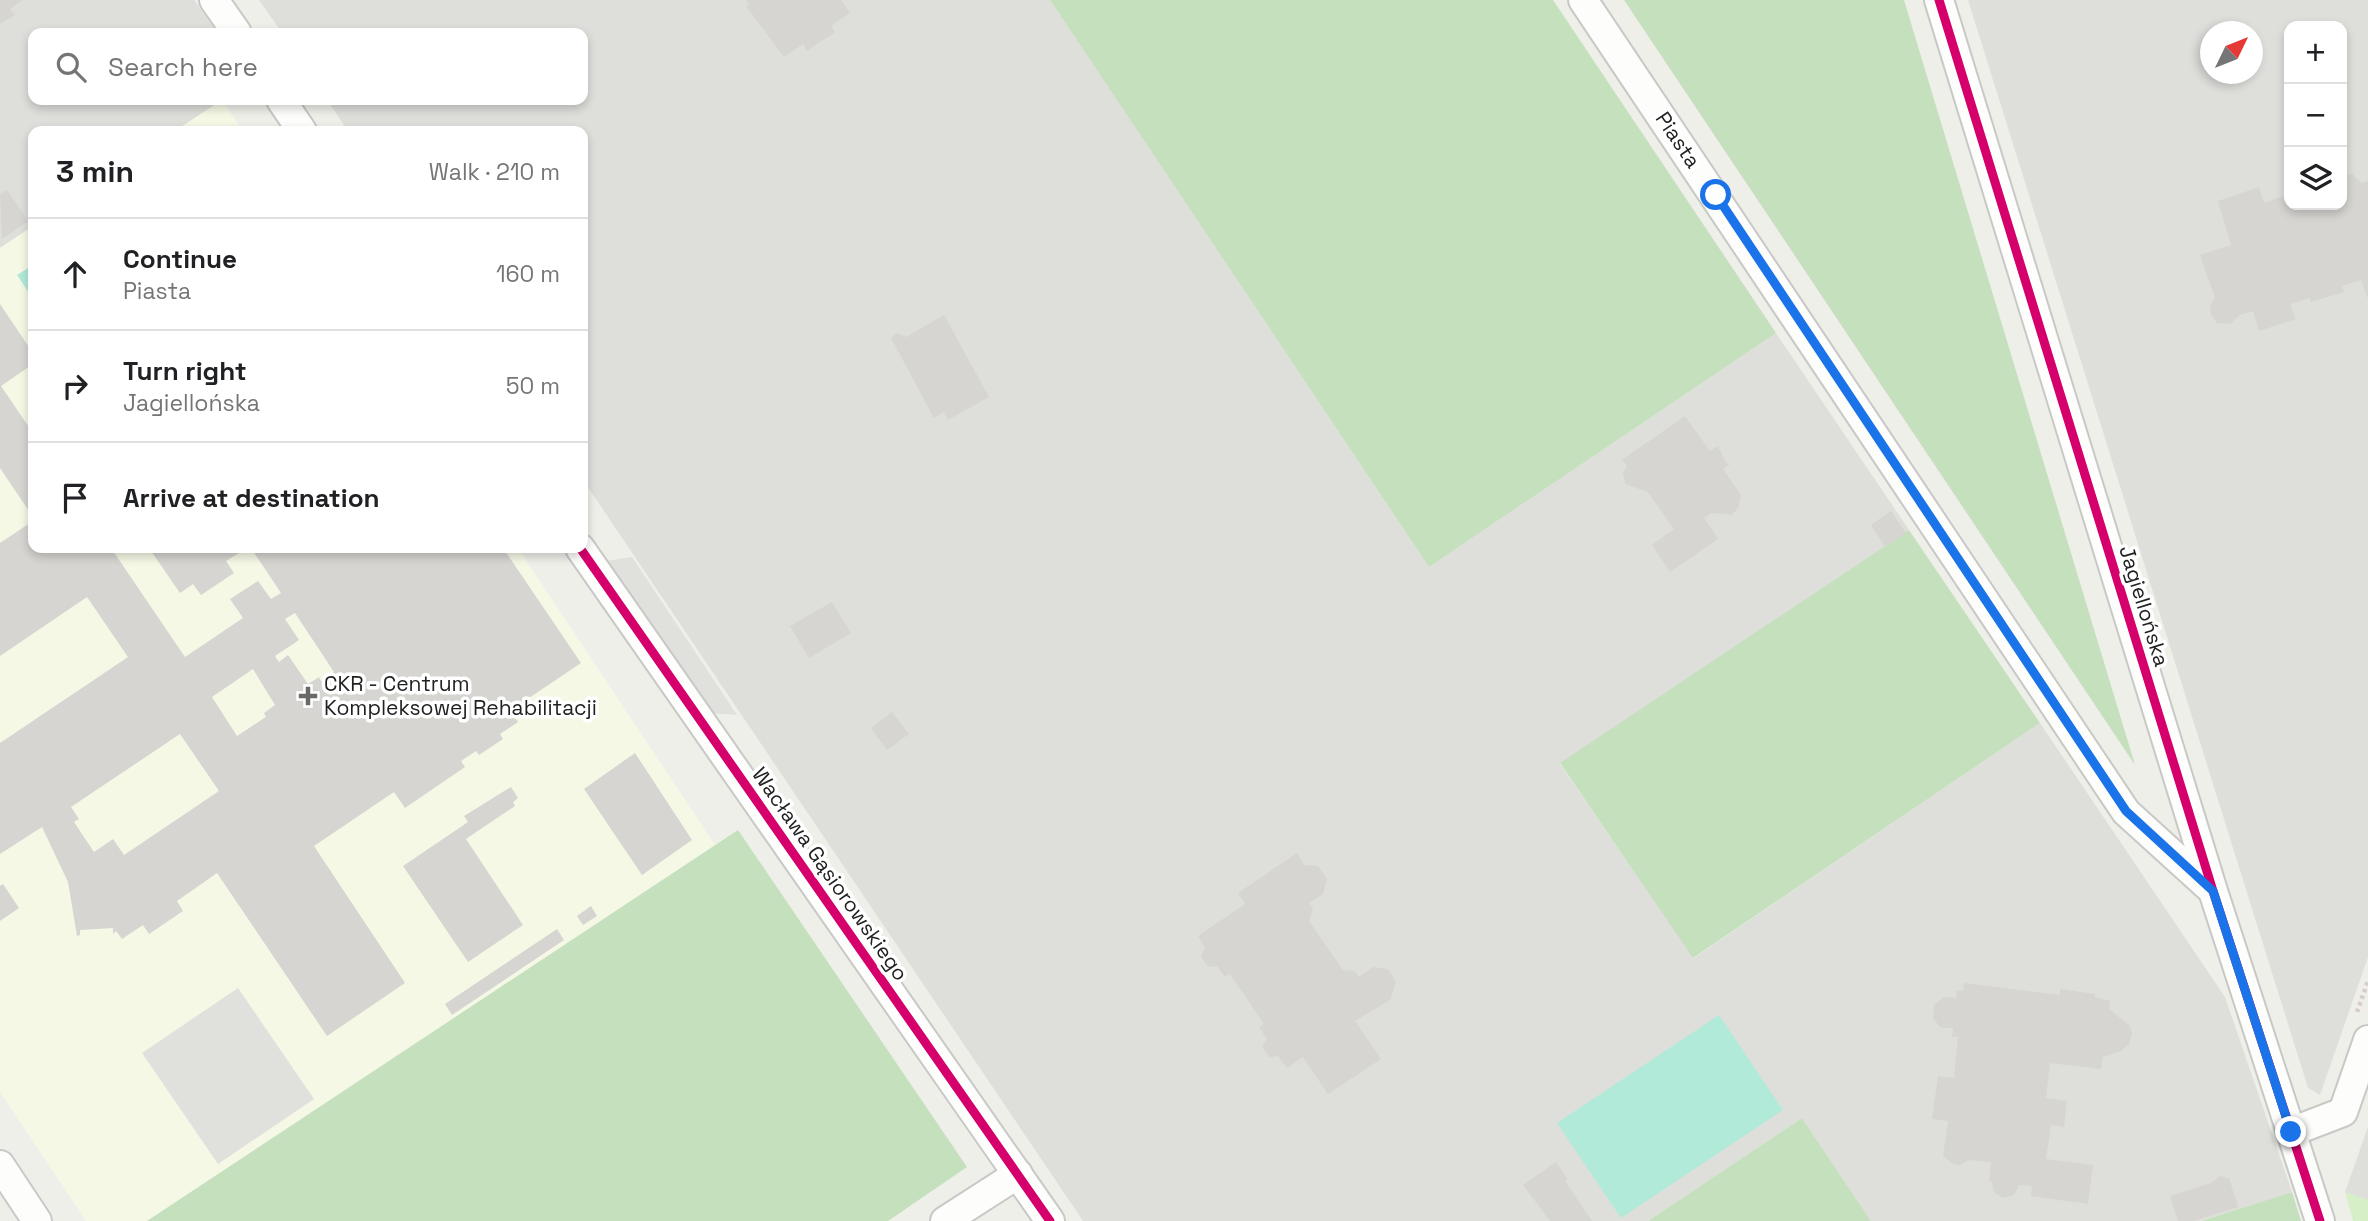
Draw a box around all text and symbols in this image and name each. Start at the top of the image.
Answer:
north arrow [2200,21,2263,84]
map controls [2284,21,2347,210]
button: + [2284,21,2347,84]
search box [28,28,588,105]
icon: search [52,48,90,86]
text: Search here [108,50,258,84]
button: − [2284,84,2347,147]
street label: Piasta [1650,106,1707,173]
button: layers [2284,147,2347,210]
text: 3 min [56,152,134,191]
text: Walk · 210 m [429,157,560,187]
route start [1700,179,1731,210]
text: Continue [123,242,237,276]
icon: ahead [56,255,94,293]
text: 160 m [496,259,560,289]
text: Piasta [123,276,191,306]
text: Turn right [123,354,247,388]
icon: right [56,367,94,405]
text: 50 m [506,371,560,401]
text: Jagiellońska [123,388,260,418]
icon: arrive [56,479,94,517]
text: Arrive at destination [123,481,380,515]
street label: Jagiellońska [2113,542,2176,670]
place label: CKR - Centrum Kompleksowej Rehabilitacji [324,670,597,721]
marker: CKR - Centrum Kompleksowej Rehabilitacji [298,686,318,706]
street label: Wacława Gąsiorowskiego [746,762,915,986]
route end [2275,1116,2306,1147]

